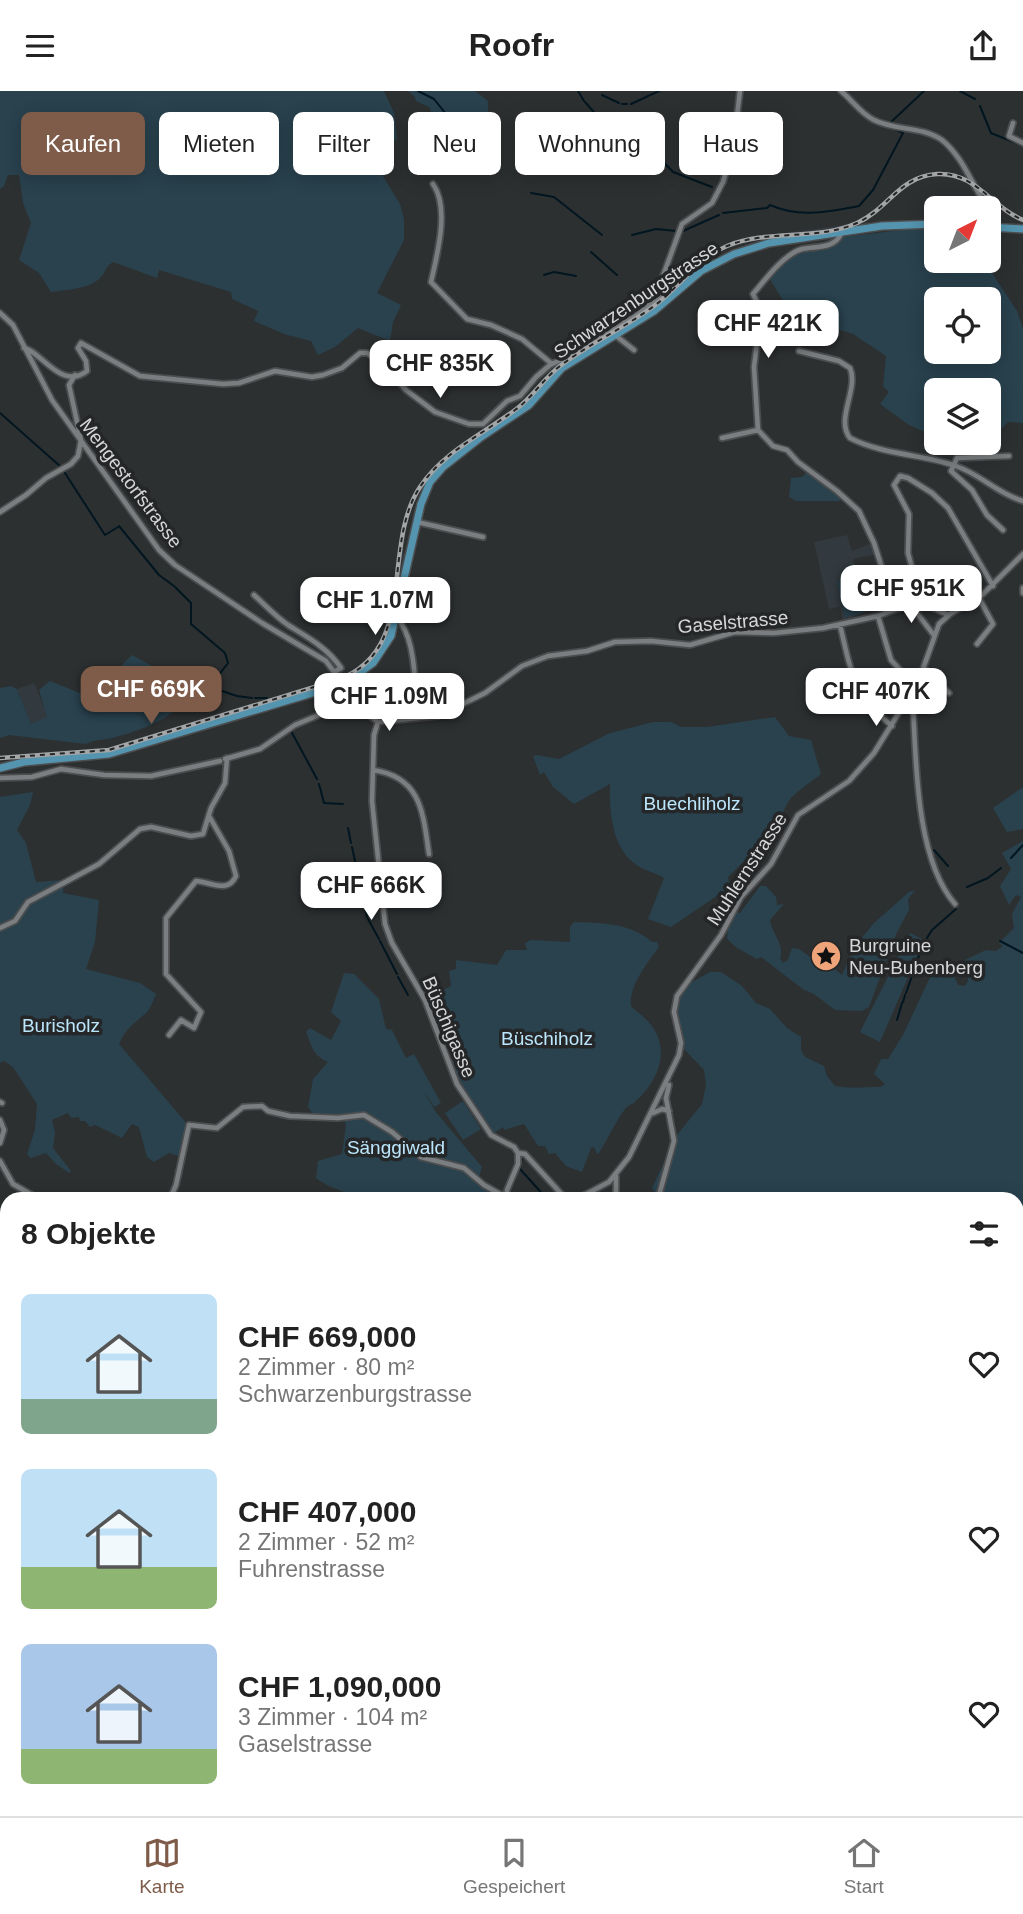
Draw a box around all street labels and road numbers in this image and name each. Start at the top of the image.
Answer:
street label: Schwarzenburgstrasse [550,237,722,363]
street label: Mengestorfstrasse [76,414,186,552]
street label: Gaselstrasse [677,607,789,637]
street label: Muhlernstrasse [703,809,791,929]
street label: Büschigasse [418,973,480,1081]

